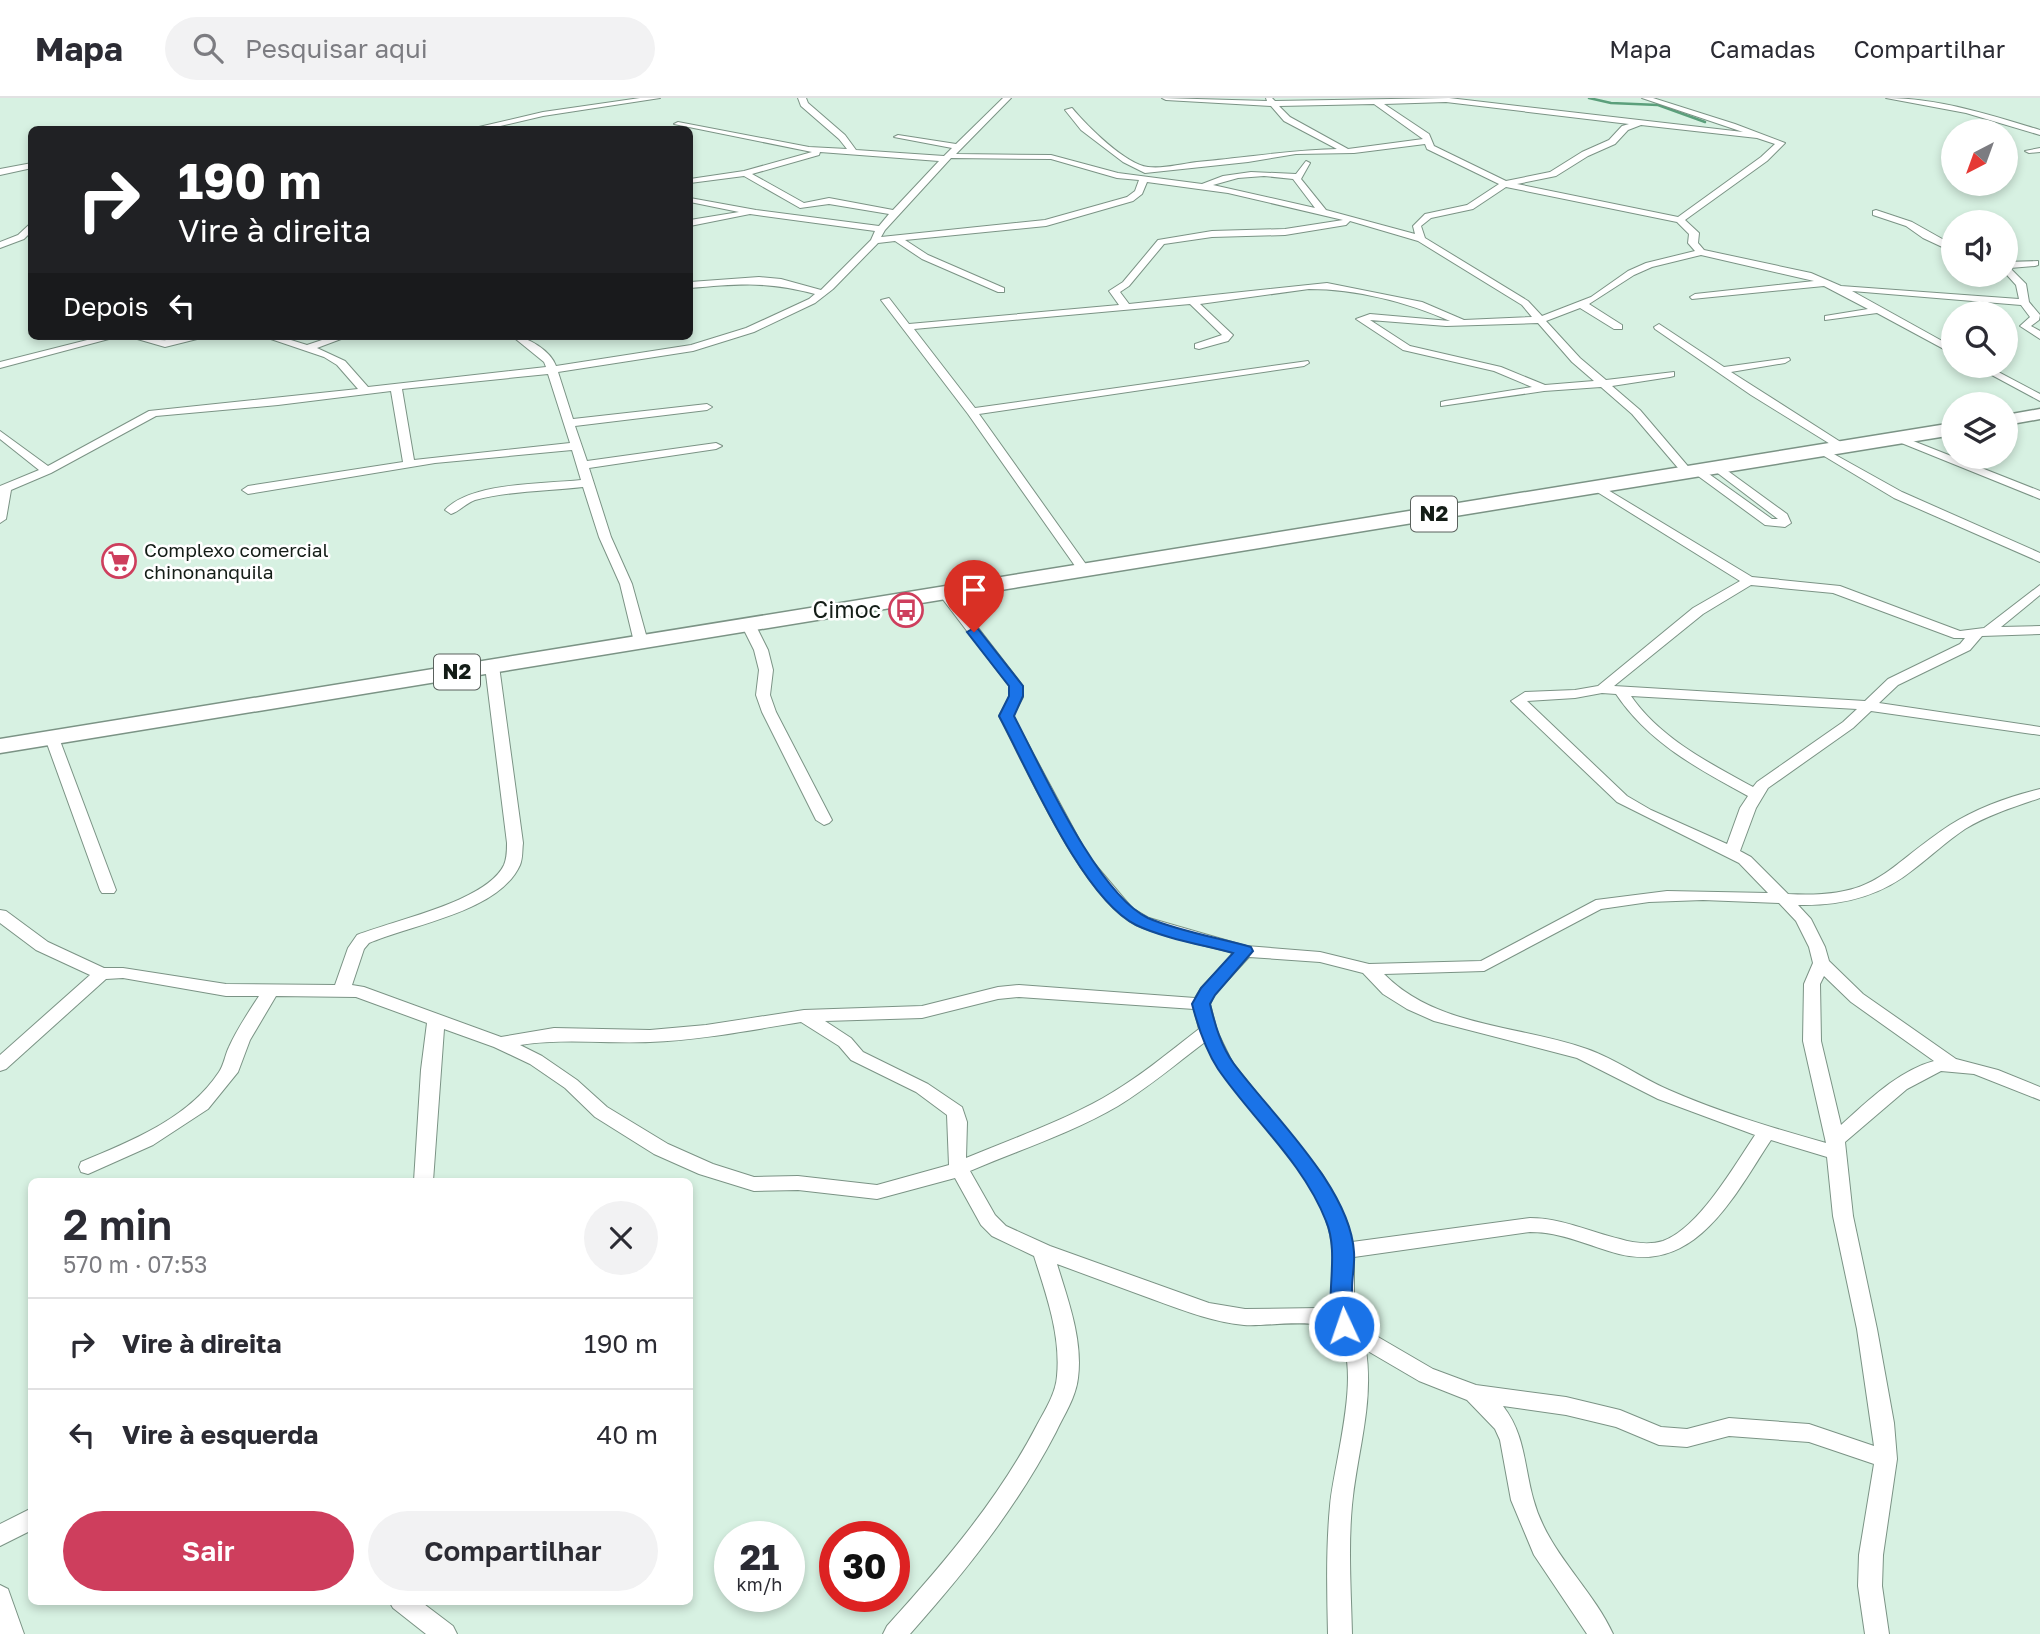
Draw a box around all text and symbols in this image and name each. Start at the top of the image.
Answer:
search box [165,17,655,80]
text: Mapa [35,29,123,68]
icon: search [189,29,227,67]
text: Pesquisar aqui [245,33,428,64]
text: Mapa [1609,34,1672,63]
text: Camadas [1710,34,1815,63]
text: Compartilhar [1853,34,2005,63]
north arrow [1941,119,2018,196]
map controls [1941,119,2018,469]
text: 190 m [178,151,321,210]
icon: right [63,154,154,245]
button: sound [1941,210,2018,287]
text: Vire à direita [178,211,371,249]
icon: left [163,287,201,325]
text: Depois [63,291,149,322]
button: search [1941,301,2018,378]
button: layers [1941,392,2018,469]
road number: N2 [1411,496,1457,532]
place label: Complexo comercial chinonanquila [144,538,329,583]
supermarket icon: Complexo comercial chinonanquila [100,542,138,580]
pin [944,560,1004,632]
icon: arrive [955,571,993,609]
bus stop icon: Cimoc [887,591,925,629]
place label: Cimoc [813,595,881,623]
road number: N2 [434,654,480,690]
text: 2 min [63,1199,172,1249]
button: close [584,1201,658,1275]
text: 570 m · 07:53 [63,1250,207,1278]
position arrow [1307,1289,1381,1363]
icon: right [63,1325,101,1363]
text: Vire à direita [122,1328,282,1359]
text: 190 m [584,1328,658,1359]
icon: left [63,1416,101,1454]
text: Vire à esquerda [122,1419,318,1450]
text: 40 m [597,1419,658,1450]
button: Sair [63,1511,354,1591]
button: Compartilhar [368,1511,658,1591]
speed limit sign: 30 [819,1521,910,1612]
text: 21 [740,1536,779,1578]
text: km/h [737,1573,782,1595]

